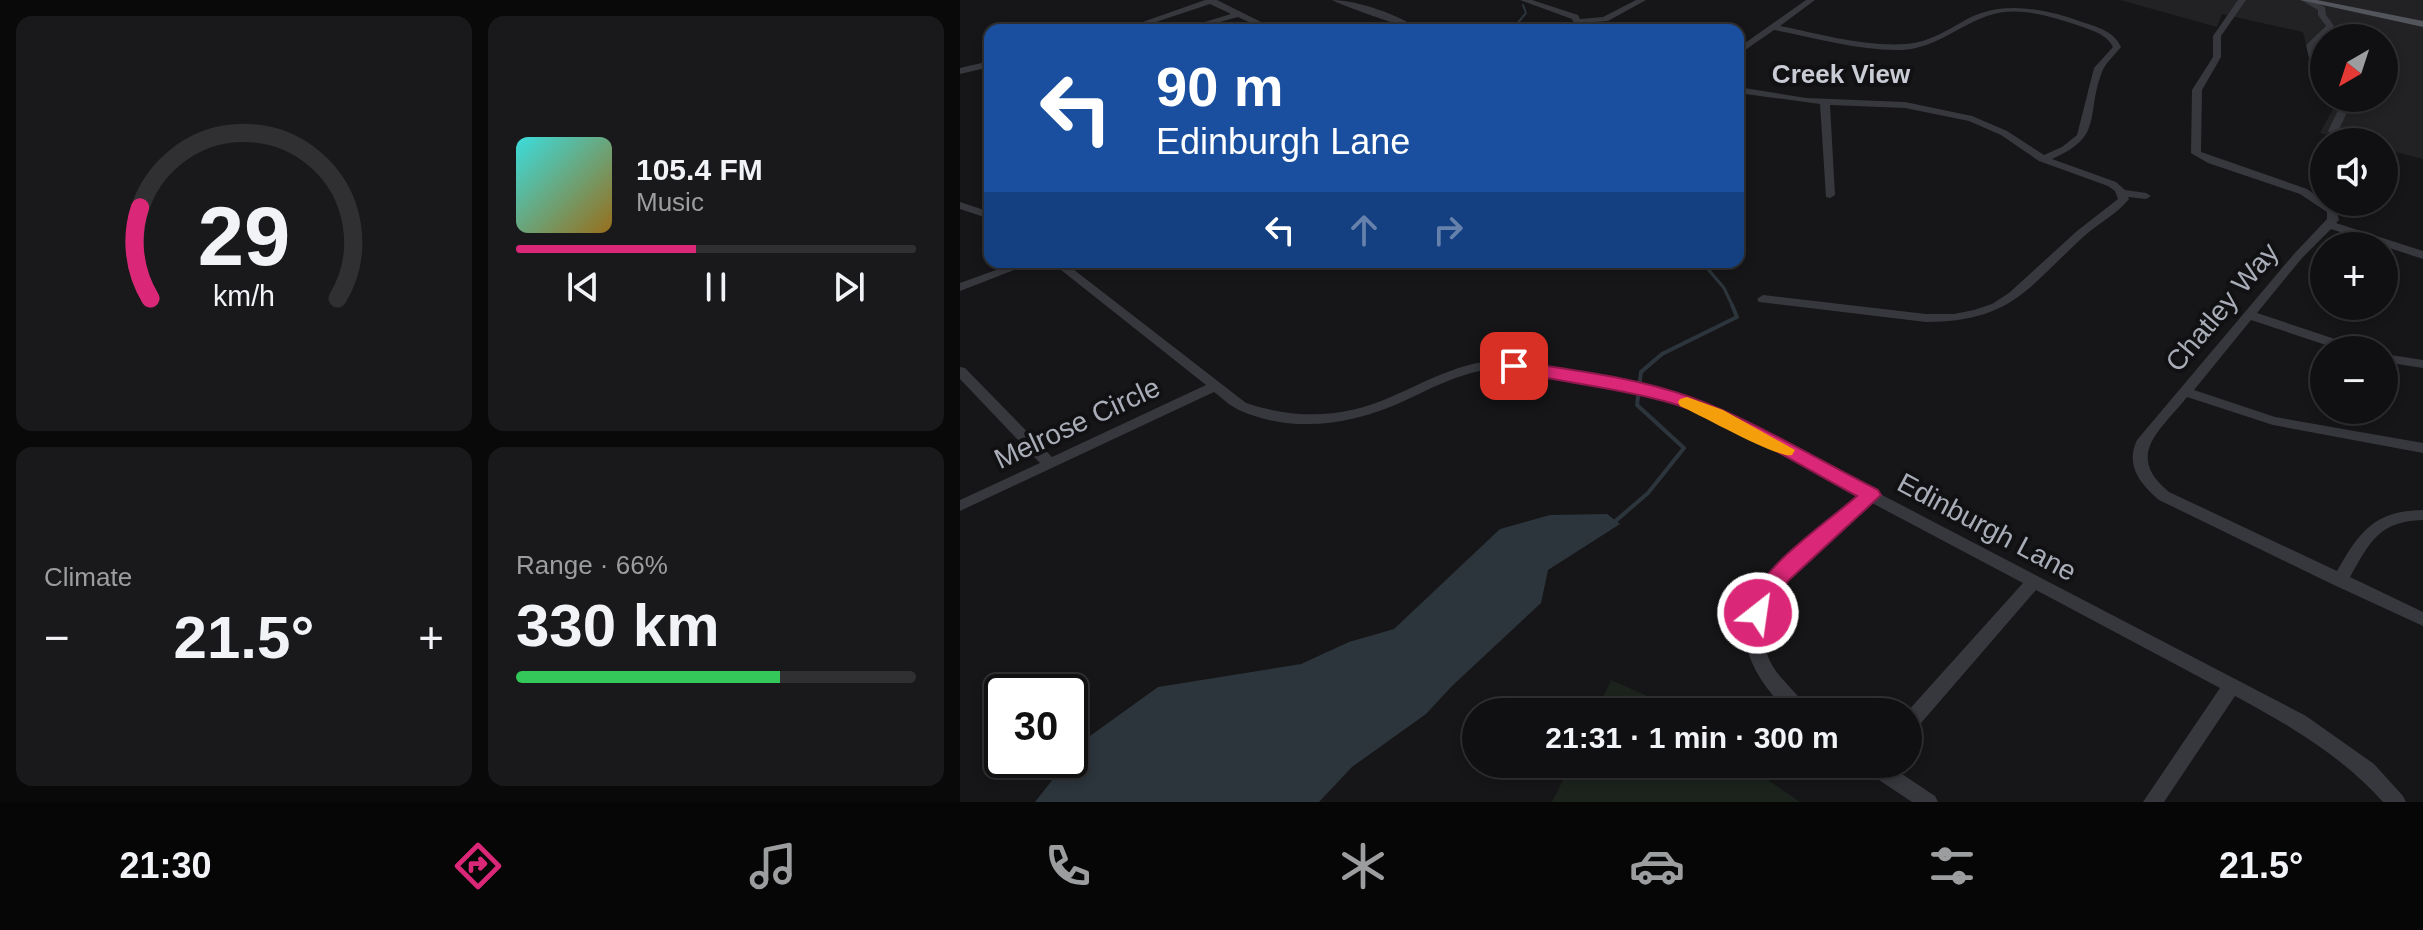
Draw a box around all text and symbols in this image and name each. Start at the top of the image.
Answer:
north arrow [2310,24,2398,112]
map controls [2310,24,2398,424]
text: 90 m [1156,55,1284,118]
icon: left [1024,56,1128,160]
district label: Creek View [1772,59,1911,89]
text: Edinburgh Lane [1156,121,1410,162]
button: sound [2310,128,2398,216]
text: 105.4 FM [636,153,763,186]
text: Music [636,187,704,217]
text: 29 [198,190,290,283]
icon: left [1258,208,1302,252]
icon: ahead [1342,208,1386,252]
icon: right [1426,208,1470,252]
button: + [2310,232,2398,320]
street label: Chatley Way [2159,237,2285,377]
icon: previous [561,265,605,309]
icon: pause [694,265,738,309]
icon: next [827,265,871,309]
text: km/h [213,280,275,312]
pin [1480,332,1548,400]
button: − [2310,336,2398,424]
icon: arrive [1492,344,1536,388]
street label: Melrose Circle [989,371,1165,475]
street label: Edinburgh Lane [1892,467,2082,587]
text: Range · 66% [516,550,668,580]
text: Climate [44,562,132,592]
position arrow [1716,571,1800,655]
text: 330 km [516,592,720,659]
text: 21.5° [174,604,314,671]
text: − [44,613,70,662]
text: + [418,613,444,662]
speed limit sign: 30 [984,674,1088,778]
text: 21:31 · 1 min · 300 m [1545,721,1839,754]
icon: directions [450,838,506,894]
icon: music [745,838,801,894]
icon: phone [1040,838,1096,894]
icon: climate [1335,838,1391,894]
icon: car [1629,838,1685,894]
icon: filters [1924,838,1980,894]
text: 21:30 [119,845,211,886]
text: 21.5° [2219,845,2304,886]

